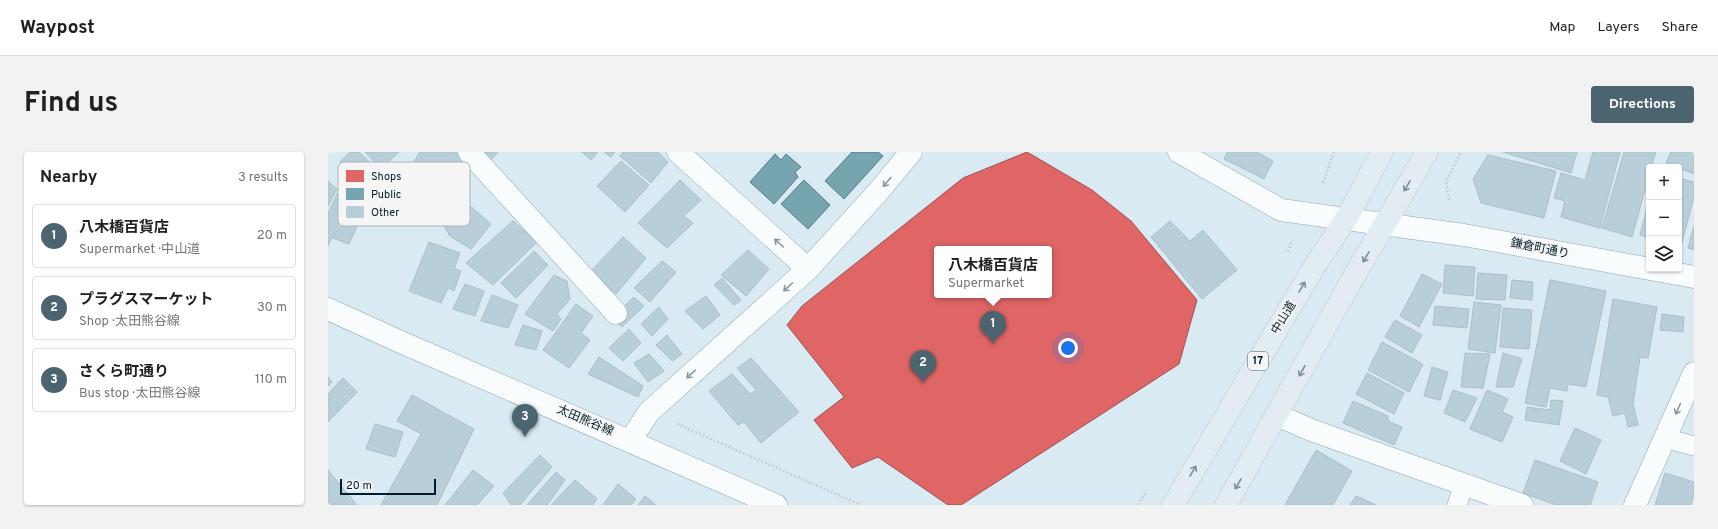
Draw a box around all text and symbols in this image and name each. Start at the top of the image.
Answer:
text: Waypost [20,16,95,40]
text: Map [1549,19,1575,36]
text: Layers [1597,19,1639,36]
text: Share [1661,19,1698,36]
text: Find us [24,86,118,122]
button: Directions [1591,86,1694,123]
legend [338,162,470,226]
map controls [1646,164,1682,272]
button: + [1646,164,1682,200]
text: Nearby [40,167,97,189]
text: 3 results [238,170,288,186]
text: Shops [371,170,401,184]
one-way arrow [882,177,891,187]
one-way arrow [1403,180,1411,192]
text: Public [371,188,401,202]
button: − [1646,200,1682,236]
text: Other [371,206,400,220]
text: 八木橋百貨店 [79,219,169,238]
text: 1 [51,228,57,244]
text: 20 m [257,228,287,244]
street label: 鎌倉町通り [1509,235,1571,263]
button: layers [1646,236,1682,272]
one-way arrow [774,238,784,248]
text: Supermarket · 中山道 [79,242,200,258]
popup [934,246,1052,298]
one-way arrow [1361,251,1369,263]
text: 八木橋百貨店 [948,257,1038,276]
text: Supermarket [948,276,1024,292]
one-way arrow [783,282,793,292]
one-way arrow [1298,282,1306,293]
text: プラグスマーケット [79,291,214,310]
street label: 中山道 [1268,298,1300,338]
text: 2 [50,300,58,316]
text: 30 m [257,300,287,316]
pin: 1 [980,311,1006,344]
text: Shop · 太田熊谷線 [79,314,180,330]
your location [1058,338,1078,358]
pin: 2 [910,350,936,383]
road number: 17 [1248,352,1268,370]
text: さくら町通り [79,363,169,382]
one-way arrow [1297,364,1305,376]
one-way arrow [687,369,697,378]
text: 3 [50,372,58,388]
text: 110 m [255,372,287,388]
text: Bus stop · 太田熊谷線 [79,386,200,402]
street label: 太田熊谷線 [554,402,616,440]
one-way arrow [1674,402,1681,414]
pin: 3 [512,404,538,437]
one-way arrow [1190,465,1198,477]
scale bar [340,477,436,496]
one-way arrow [1233,478,1241,490]
text: 20 m [346,479,372,493]

